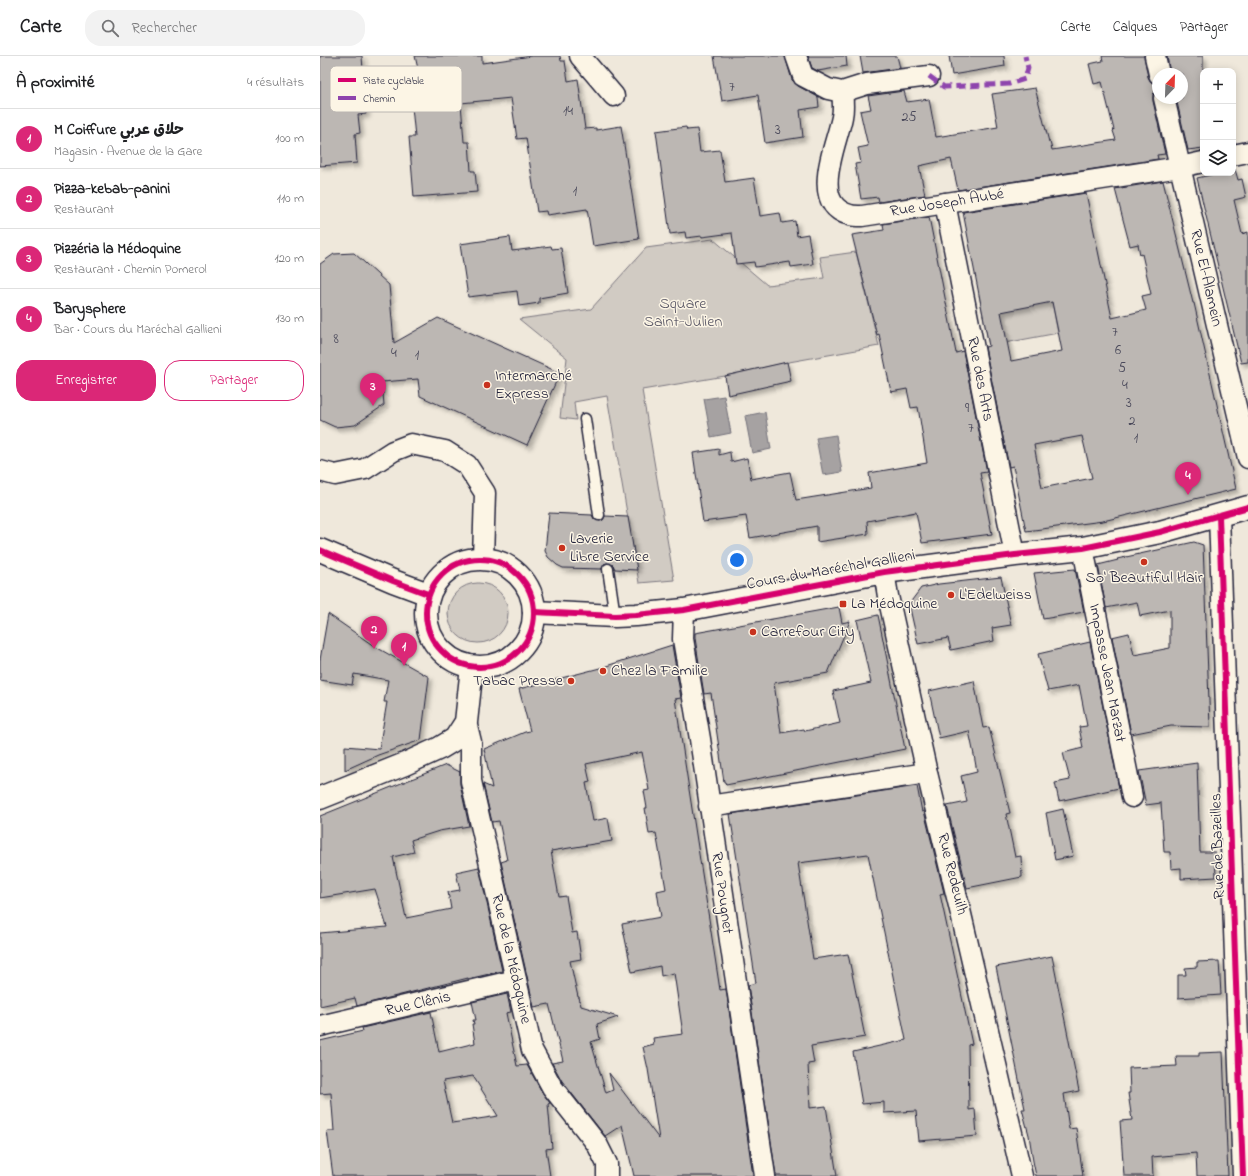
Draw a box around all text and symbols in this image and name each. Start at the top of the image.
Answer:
search box [85,10,365,46]
text: Carte [20,14,61,41]
icon: search [99,17,121,39]
text: Rechercher [131,17,197,39]
text: Carte [1060,17,1091,38]
text: Calques [1113,17,1158,38]
text: Partager [1180,17,1228,38]
legend [330,66,462,112]
north arrow [1152,68,1188,104]
map controls [1200,68,1236,176]
button: + [1200,68,1236,104]
text: À proximité [16,70,94,95]
text: 4 résultats [247,73,304,92]
text: Piste cyclable [363,73,424,90]
house number: 7 [729,77,735,98]
text: Chemin [363,91,395,107]
house number: 14 [563,101,573,122]
button: − [1200,104,1236,140]
house number: 25 [902,107,916,128]
text: M Coiffure حلاق عربي [54,119,184,141]
house number: 3 [775,120,781,141]
text: 1 [27,129,31,148]
text: 100 m [275,129,304,148]
button: layers [1200,140,1236,176]
text: Magasin · Avenue de la Gare [54,142,202,161]
text: Pizza-kebab-panini [54,178,170,200]
house number: 1 [573,181,578,202]
street label: Rue Joseph Aubé [888,182,1006,224]
text: 2 [26,189,32,208]
text: 110 m [277,189,304,208]
text: Restaurant [54,200,114,219]
street label: Rue El-Alamein [1183,227,1229,329]
text: Pizzéria la Médoquine [54,238,181,260]
text: 3 [26,249,32,268]
text: 120 m [274,249,304,268]
text: Restaurant · Chemin Pomerol [54,260,207,279]
park label: Square Saint-Julien [644,292,722,334]
text: Barysphere [54,298,126,320]
text: 4 [26,309,32,328]
text: 130 m [276,309,304,328]
text: Bar · Cours du Maréchal Gallieni [54,320,222,339]
house number: 7 [1112,322,1118,343]
house number: 8 [333,329,339,350]
street label: Rue des Arts [960,335,1000,423]
house number: 6 [1115,340,1121,361]
house number: 4 [391,343,397,364]
house number: 1 [415,345,420,366]
house number: 5 [1118,358,1126,379]
button: Enregistrer [16,360,156,401]
button: Partager [164,360,304,401]
place label: Intermarché Express [495,364,573,406]
pin: 3 [360,373,386,406]
house number: 4 [1122,375,1128,396]
marker: Intermarché Express [482,380,492,390]
house number: 3 [1126,393,1132,414]
house number: 9 [965,398,970,419]
house number: 2 [1129,411,1136,432]
house number: 7 [968,418,974,439]
house number: 1 [1134,428,1139,449]
pin: 4 [1175,462,1201,495]
place label: Laverie Libre Service [570,527,650,569]
marker: Laverie Libre Service [557,543,567,553]
street label: Cours du Maréchal Gallieni [745,543,917,597]
your location [727,550,747,570]
marker: So' Beautiful Hair [1139,557,1149,567]
place label: So' Beautiful Hair [1085,566,1203,590]
place label: L'Edelweiss [959,583,1032,607]
marker: L'Edelweiss [946,590,956,600]
place label: La Médoquine [851,592,938,616]
marker: La Médoquine [838,599,848,609]
street label: Impasse Jean Marzat [1082,602,1132,745]
pin: 2 [361,616,387,649]
place label: Carrefour City [761,620,854,644]
marker: Carrefour City [748,627,758,637]
pin: 1 [391,633,417,666]
place label: Chez la Familie [611,659,708,683]
marker: Chez la Familie [598,666,608,676]
place label: Tabac Presse [473,669,564,693]
marker: Tabac Presse [566,676,576,686]
street label: Rue de Bazeilles [1204,793,1232,899]
street label: Rue Redeuilh [930,831,974,917]
street label: Rue Pougnet [704,850,740,936]
street label: Rue de la Médoquine [484,892,538,1027]
street label: Rue Clênis [383,985,453,1023]

